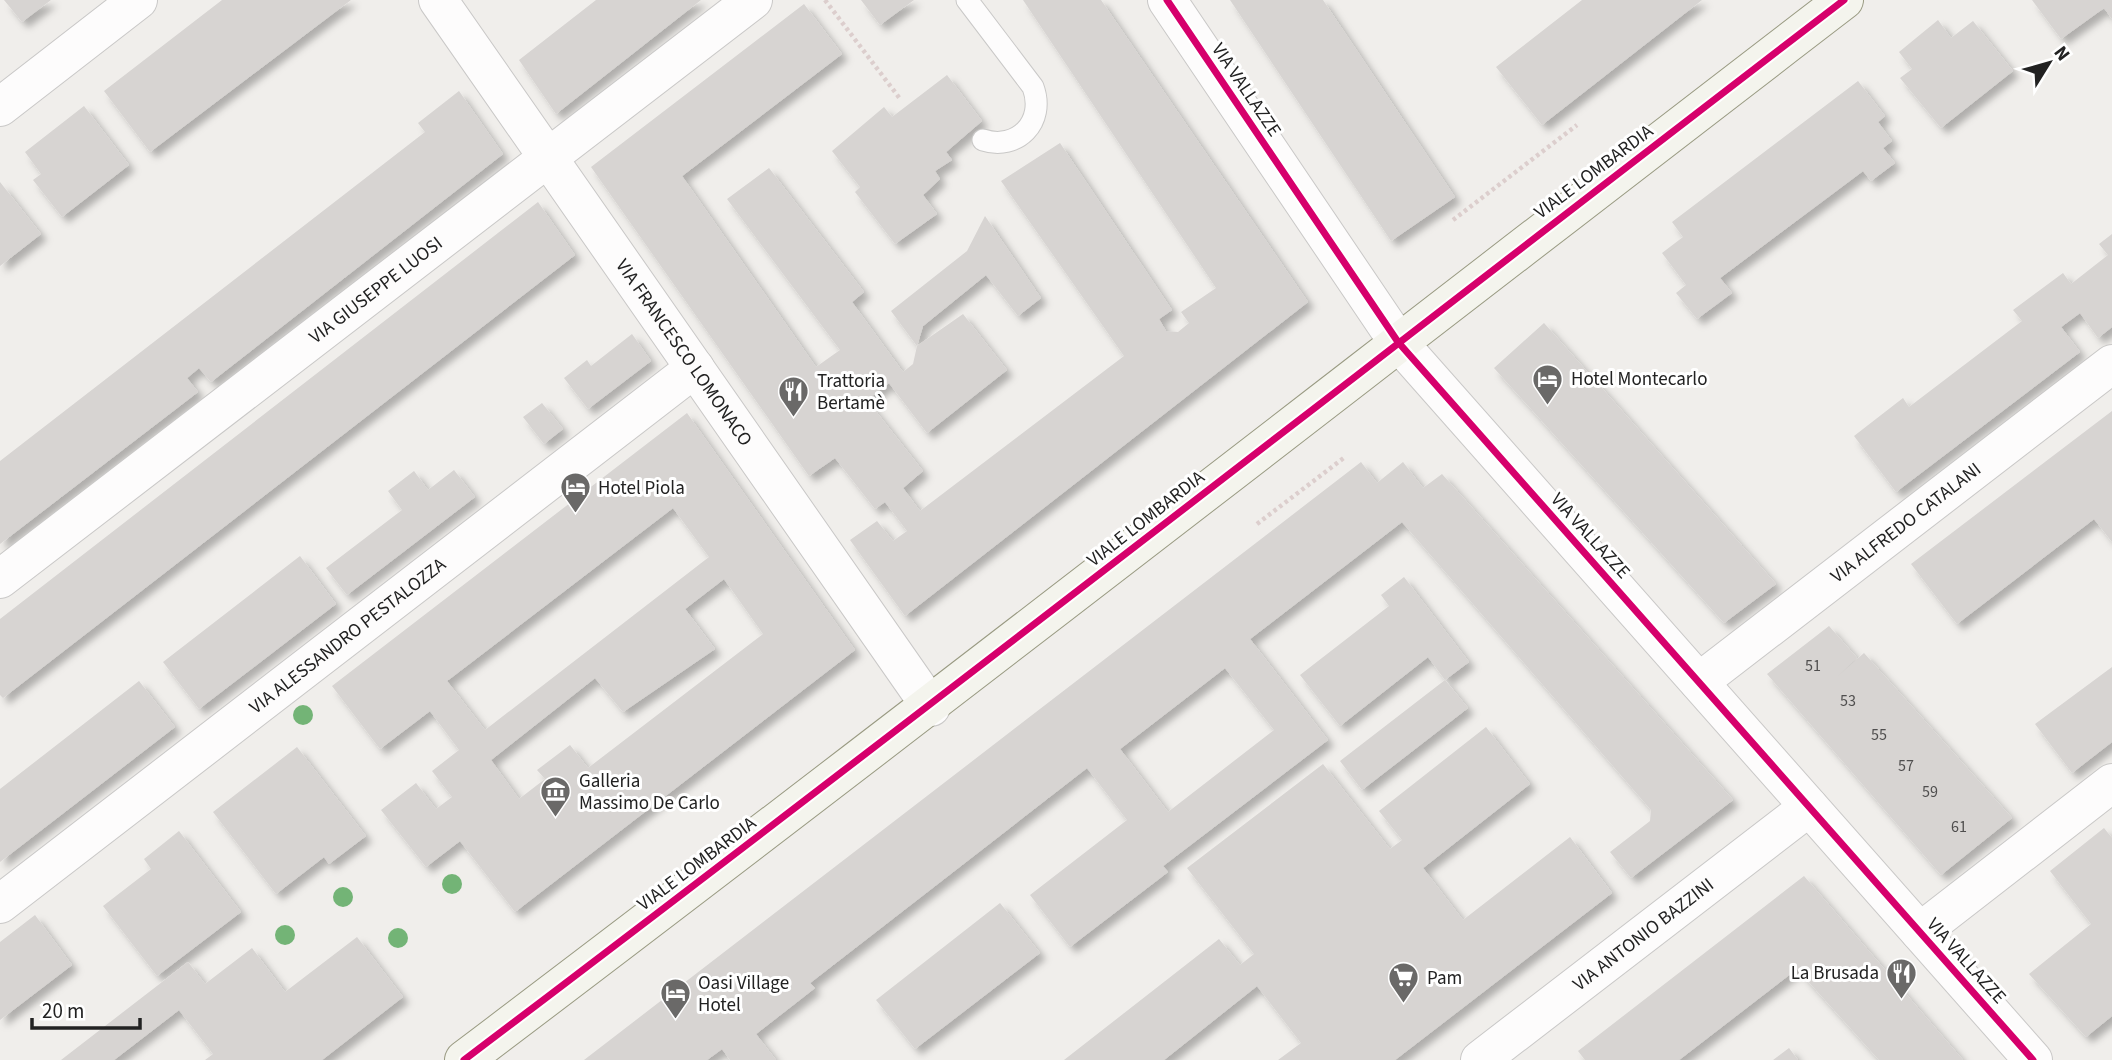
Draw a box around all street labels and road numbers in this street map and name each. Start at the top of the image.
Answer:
street label: VIA VALLAZZE [1205,38,1287,142]
street label: VIALE LOMBARDIA [1529,118,1660,226]
street label: VIA GIUSEPPE LUOSI [303,230,448,350]
street label: VIA FRANCESCO LOMONACO [609,254,759,452]
street label: VIA ALFREDO CATALANI [1825,456,1987,589]
street label: VIALE LOMBARDIA [1081,464,1211,574]
street label: VIA VALLAZZE [1544,487,1636,585]
street label: VIA ALESSANDRO PESTALOZZA [244,551,452,720]
street label: VIALE LOMBARDIA [632,810,763,918]
street label: VIA ANTONIO BAZZINI [1567,871,1720,997]
street label: VIA VALLAZZE [1920,912,2012,1010]

